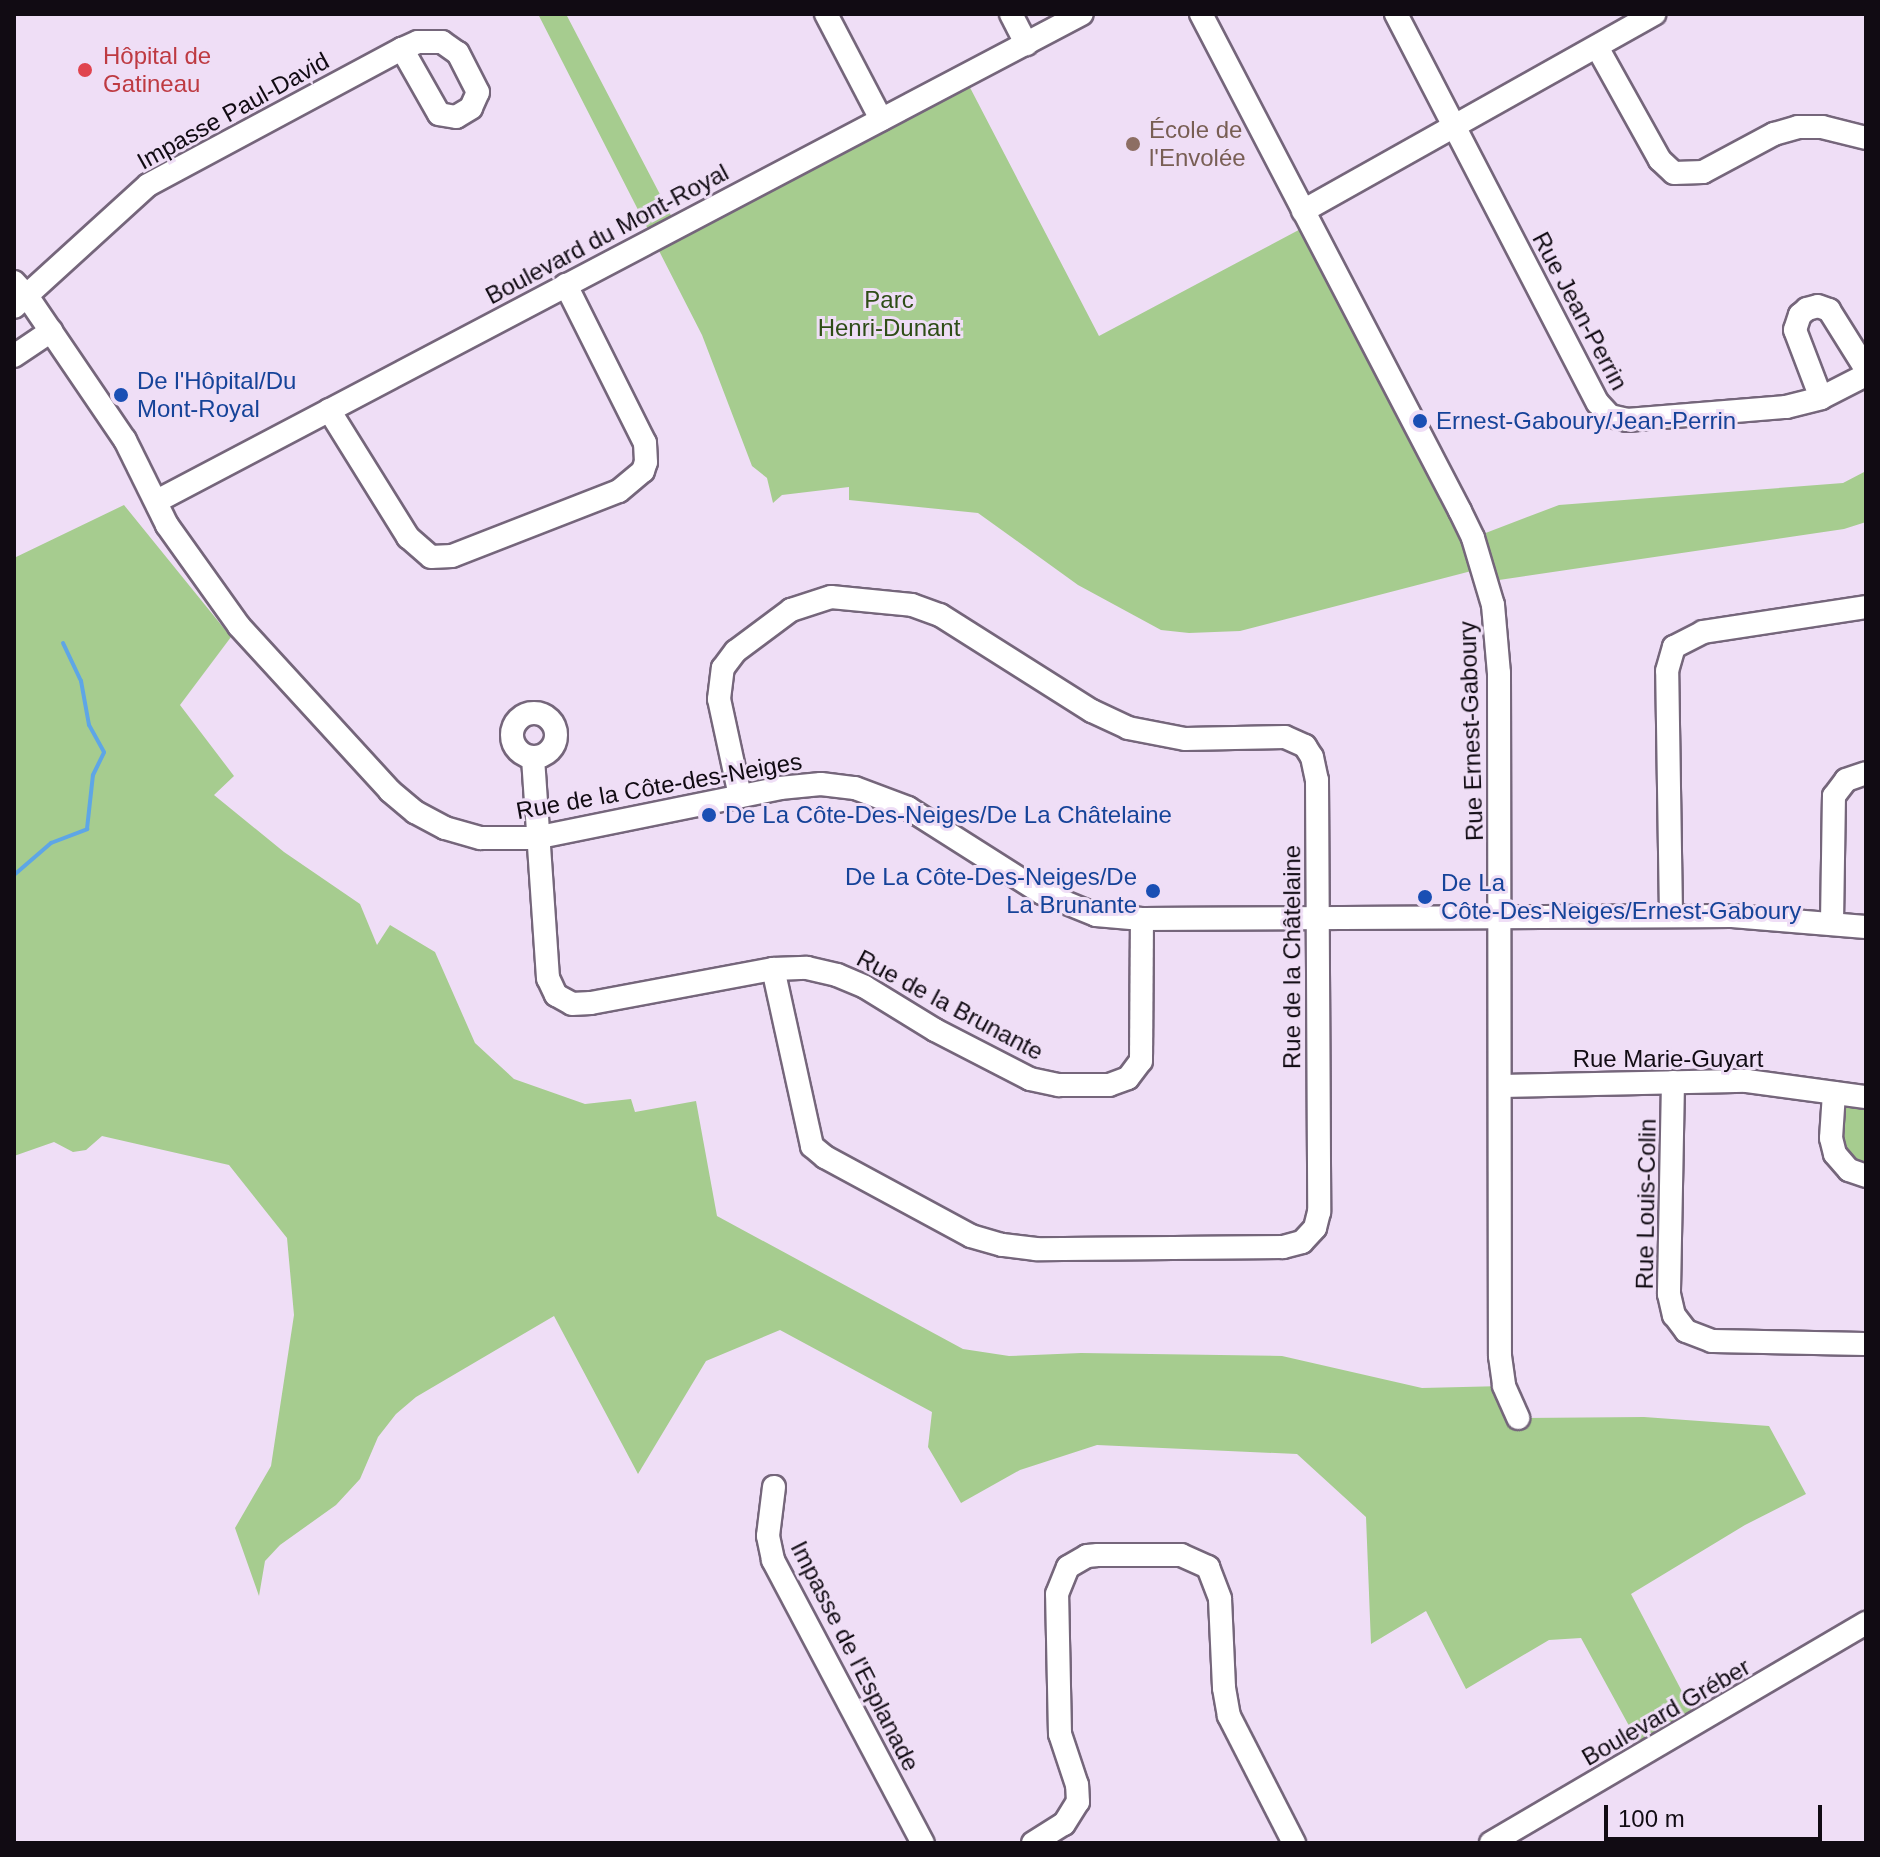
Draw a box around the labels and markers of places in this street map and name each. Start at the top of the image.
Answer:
place label: Hôpital de Gatineau [103,42,211,98]
marker: Hôpital de Gatineau [74,59,96,81]
place label: École de l'Envolée [1149,116,1246,172]
marker: École de l'Envolée [1124,135,1142,153]
place label: De l'Hôpital/Du Mont-Royal [137,367,296,423]
marker: De l'Hôpital/Du Mont-Royal [112,386,130,404]
place label: Ernest-Gaboury/Jean-Perrin [1436,407,1736,435]
marker: Ernest-Gaboury/Jean-Perrin [1411,412,1429,430]
place label: De La Côte-Des-Neiges/De La Châtelaine [725,801,1172,829]
marker: De La Côte-Des-Neiges/De La Châtelaine [700,806,718,824]
place label: De La Côte-Des-Neiges/De La Brunante [845,863,1137,919]
place label: De La Côte-Des-Neiges/Ernest-Gaboury [1441,869,1801,925]
marker: De La Côte-Des-Neiges/De La Brunante [1144,882,1162,900]
marker: De La Côte-Des-Neiges/Ernest-Gaboury [1416,888,1434,906]

